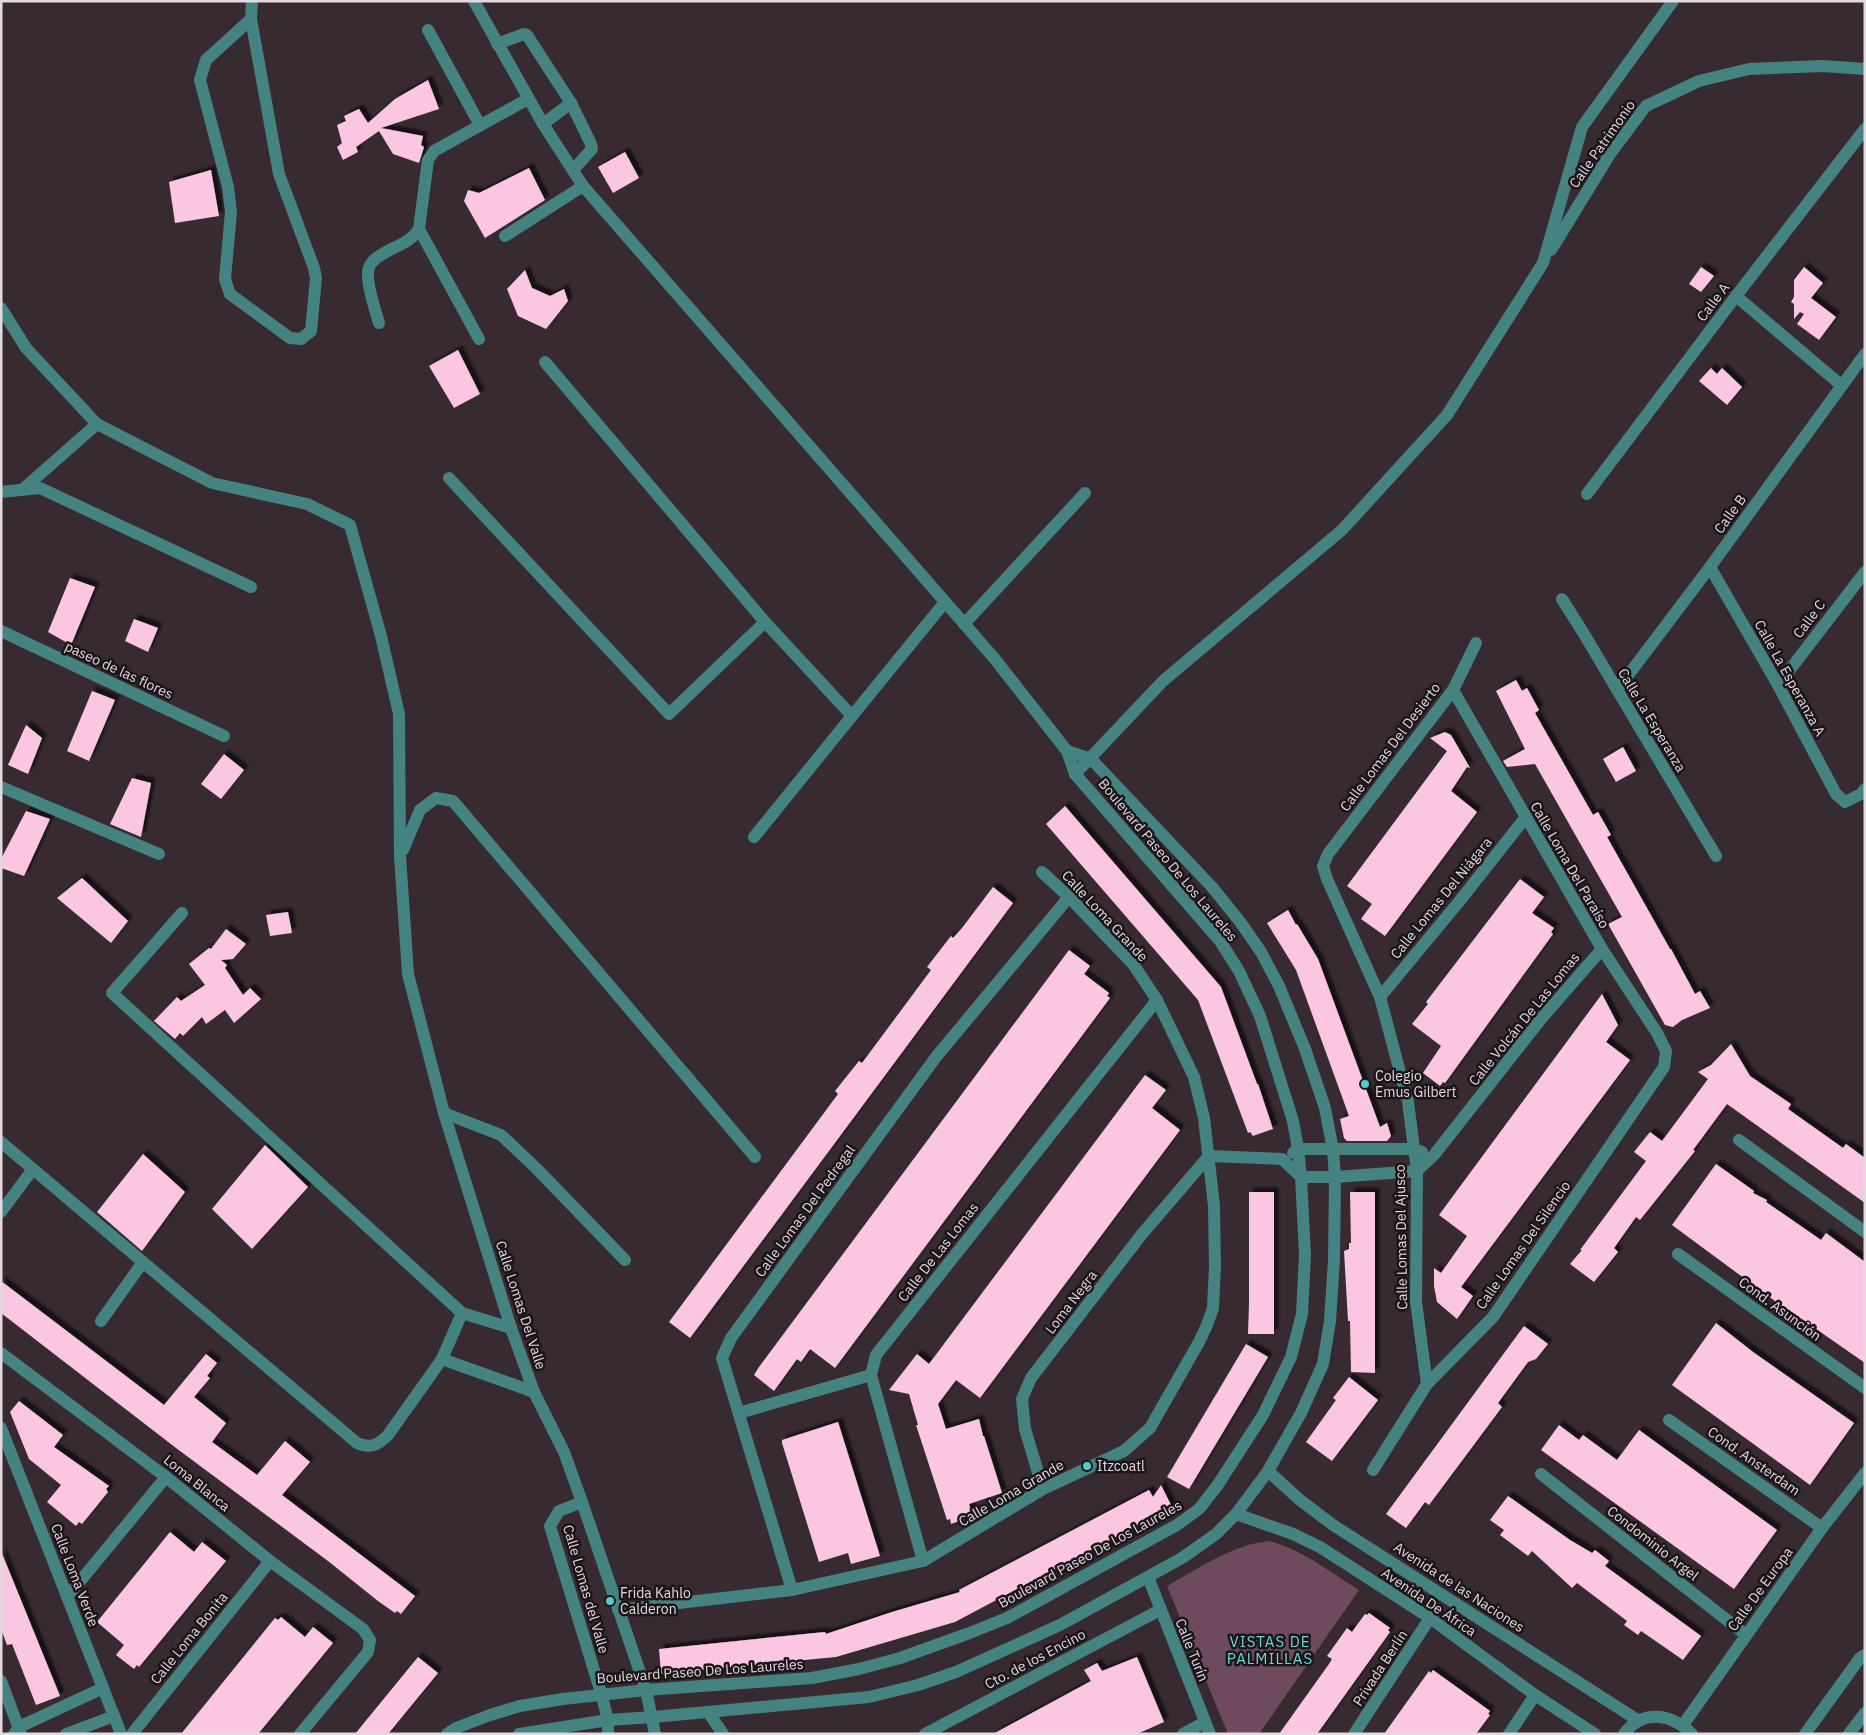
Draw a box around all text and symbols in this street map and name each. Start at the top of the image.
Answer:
street label: Calle Patrimonio [1565,96,1639,192]
street label: Calle A [1693,279,1733,325]
street label: Calle B [1710,491,1750,537]
street label: Calle C [1789,596,1829,642]
street label: Calle La Esperanza A [1751,617,1829,739]
street label: paseo de las flores [62,637,176,703]
street label: Calle La Esperanza [1614,665,1690,776]
street label: Calle Lomas Del Desierto [1336,679,1444,815]
street label: Boulevard Paseo De Los Laureles [1095,775,1242,945]
street label: Calle Loma Del Paraíso [1526,799,1614,932]
street label: Calle Lomas Del Niágara [1386,833,1496,963]
street label: Calle Loma Grande [1058,867,1152,966]
street label: Calle Volcán De Las Lomas [1465,949,1583,1089]
place label: Colegio Emus Gilbert [1375,1067,1456,1101]
marker: Colegio Emus Gilbert [1359,1078,1371,1090]
street label: Calle Lomas Del Pedregal [751,1141,859,1281]
street label: Calle Lomas Del Ajusco [1391,1164,1411,1310]
street label: Calle Lomas Del Silencio [1472,1177,1574,1313]
street label: Calle De Las Lomas [894,1199,982,1305]
street label: Calle Lomas Del Valle [492,1238,550,1372]
street label: Loma Negra [1041,1266,1101,1337]
street label: Cond. Asunción [1735,1273,1825,1345]
street label: Cond. Ansterdam [1704,1422,1804,1500]
street label: Loma Blanca [160,1451,234,1516]
street label: Calle Loma Grande [955,1455,1067,1530]
place label: Itzcoatl [1097,1457,1145,1475]
marker: Itzcoatl [1081,1460,1093,1472]
street label: Boulevard Paseo De Los Laureles [995,1496,1185,1612]
street label: Condominio Argel [1604,1502,1703,1584]
street label: Calle Loma Verde [47,1521,103,1629]
street label: Calle Lomas del Valle [559,1523,613,1656]
street label: Avenida de las Naciones [1390,1538,1528,1636]
street label: Calle De Europa [1723,1543,1797,1635]
street label: Avenida De África [1378,1563,1481,1641]
place label: Frida Kahlo Calderon [620,1584,691,1618]
street label: Calle Loma Bonita [146,1588,232,1688]
marker: Frida Kahlo Calderon [604,1595,616,1607]
street label: Calle Turín [1171,1616,1213,1684]
street label: Cto. de los Encino [982,1625,1089,1693]
street label: Privada Berlín [1349,1626,1411,1710]
district label: VISTAS DE PALMILLAS [1227,1632,1313,1668]
street label: Boulevard Paseo De Los Laureles [596,1655,804,1687]

